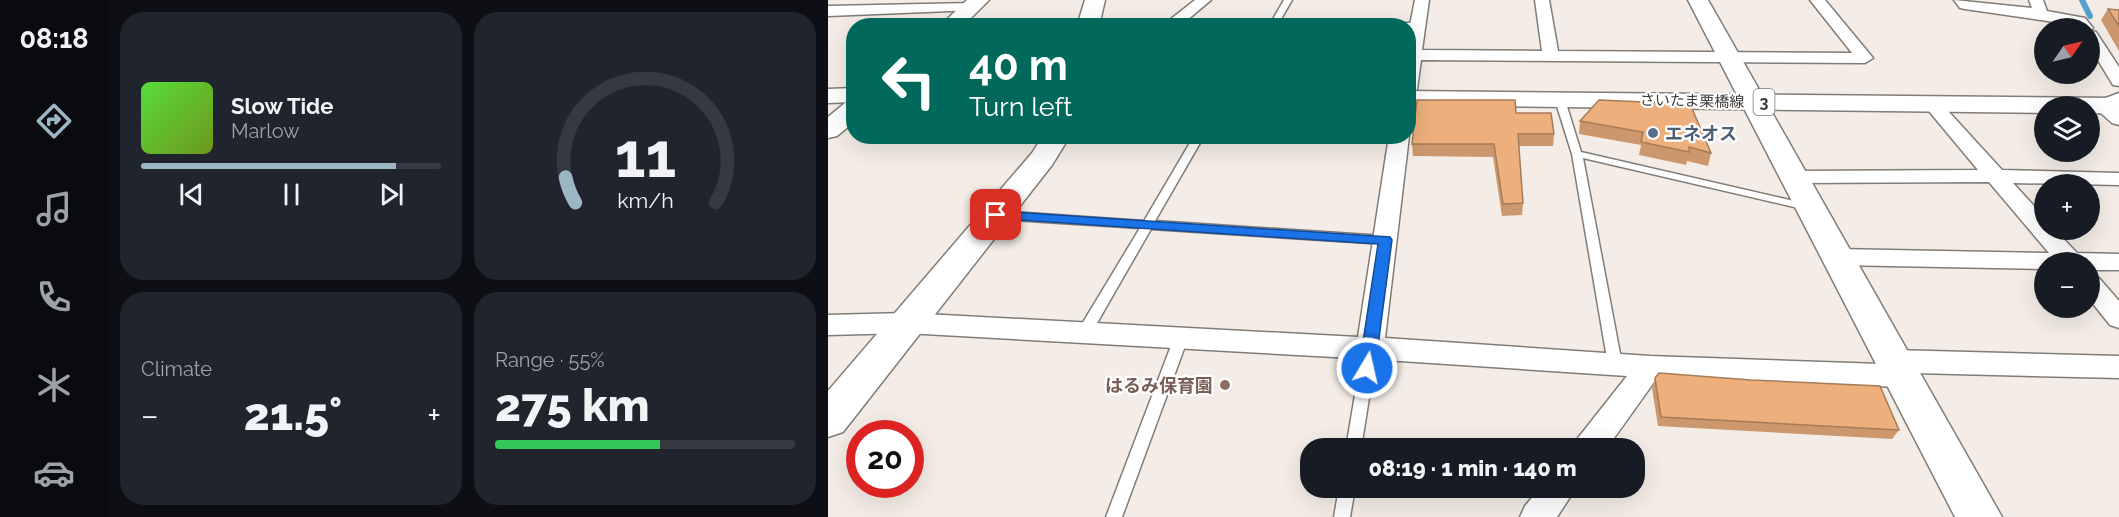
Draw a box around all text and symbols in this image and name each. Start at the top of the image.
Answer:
north arrow [2034,18,2100,84]
map controls [2034,18,2100,318]
text: 08:18 [19,23,89,54]
text: 40 m [969,41,1068,90]
icon: left [870,42,948,120]
road number: 3 [1754,89,1774,115]
text: Turn left [969,91,1072,122]
street label: さいたま栗橋線 [1640,91,1744,111]
text: Slow Tide [231,93,333,119]
button: layers [2034,96,2100,162]
icon: directions [33,100,75,142]
text: 11 [614,118,676,192]
text: Marlow [231,119,300,143]
place label: エネオス [1665,123,1737,144]
marker: エネオス [1646,126,1660,140]
button: + [2034,174,2100,240]
icon: previous [175,178,208,211]
icon: pause [275,178,308,211]
icon: next [375,178,408,211]
icon: music [33,188,75,230]
text: km/h [617,189,673,214]
pin [970,189,1021,240]
icon: arrive [979,198,1012,231]
button: − [2034,252,2100,318]
icon: phone [33,276,75,318]
position arrow [1335,336,1399,400]
text: Range · 55% [495,348,605,372]
text: Climate [141,357,212,381]
icon: climate [33,364,75,406]
place label: はるみ保育園 [1105,375,1213,396]
marker: はるみ保育園 [1218,378,1232,392]
text: 275 km [495,379,650,432]
text: 21.5° [244,388,342,441]
text: − [141,396,159,435]
text: + [427,396,441,435]
speed limit sign: 20 [846,420,924,498]
icon: car [33,452,75,494]
text: 08:19 · 1 min · 140 m [1368,455,1577,481]

